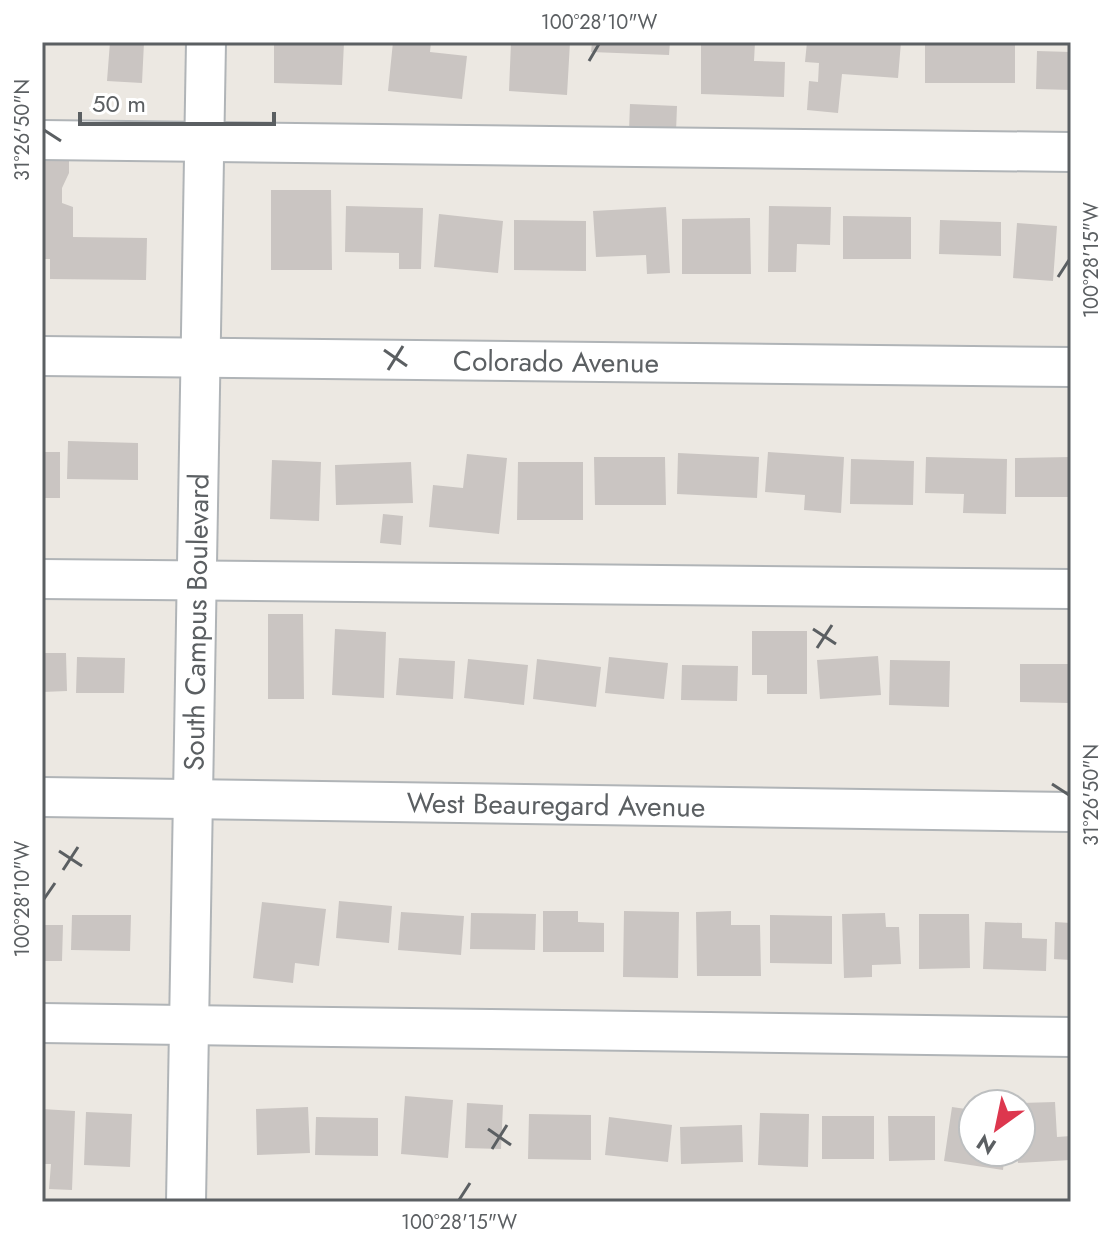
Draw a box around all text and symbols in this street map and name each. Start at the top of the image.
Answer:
text: 100°28'10"W [541,8,658,37]
scale bar [80,76,274,126]
text: 31°26'50"N [8,79,37,181]
text: 50 m [92,86,146,121]
text: 100°28'15"W [1077,202,1106,318]
street label: Colorado Avenue [453,340,659,383]
street label: South Campus Boulevard [173,473,219,771]
text: 31°26'50"N [1077,744,1106,846]
street label: West Beauregard Avenue [406,782,706,827]
text: 100°28'10"W [8,840,37,957]
north arrow [957,1088,1037,1168]
text: N [970,1127,1002,1163]
text: 100°28'15"W [401,1208,517,1237]

